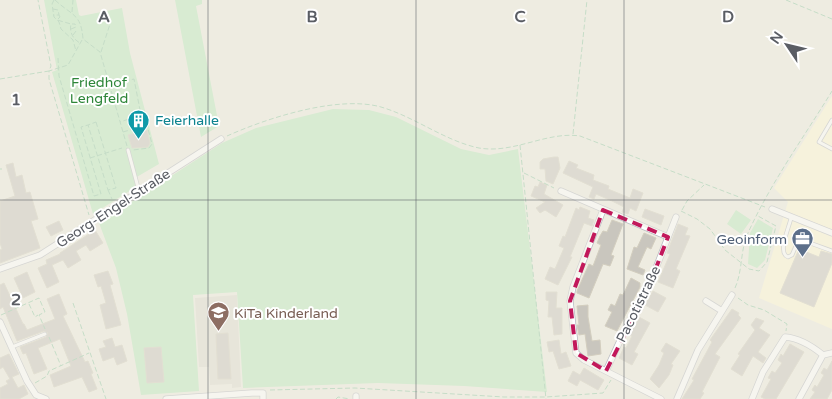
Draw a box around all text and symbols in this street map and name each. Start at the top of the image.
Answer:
text: A [98,7,110,27]
text: B [306,7,318,27]
text: C [514,7,526,27]
text: D [722,7,734,27]
north arrow [762,20,812,70]
text: N [767,28,787,47]
park label: Friedhof Lengfeld [70,74,128,107]
text: 1 [11,90,21,110]
building icon: Feierhalle [127,108,151,139]
place label: Feierhalle [155,112,219,129]
street label: Georg-Engel-Straße [53,165,173,252]
office icon: Geoinform [791,227,815,258]
place label: Geoinform [716,231,787,248]
street label: Pacotistraße [613,263,664,345]
text: 2 [11,290,21,310]
school or university icon: KiTa Kinderland [206,301,230,332]
place label: KiTa Kinderland [234,305,338,322]

